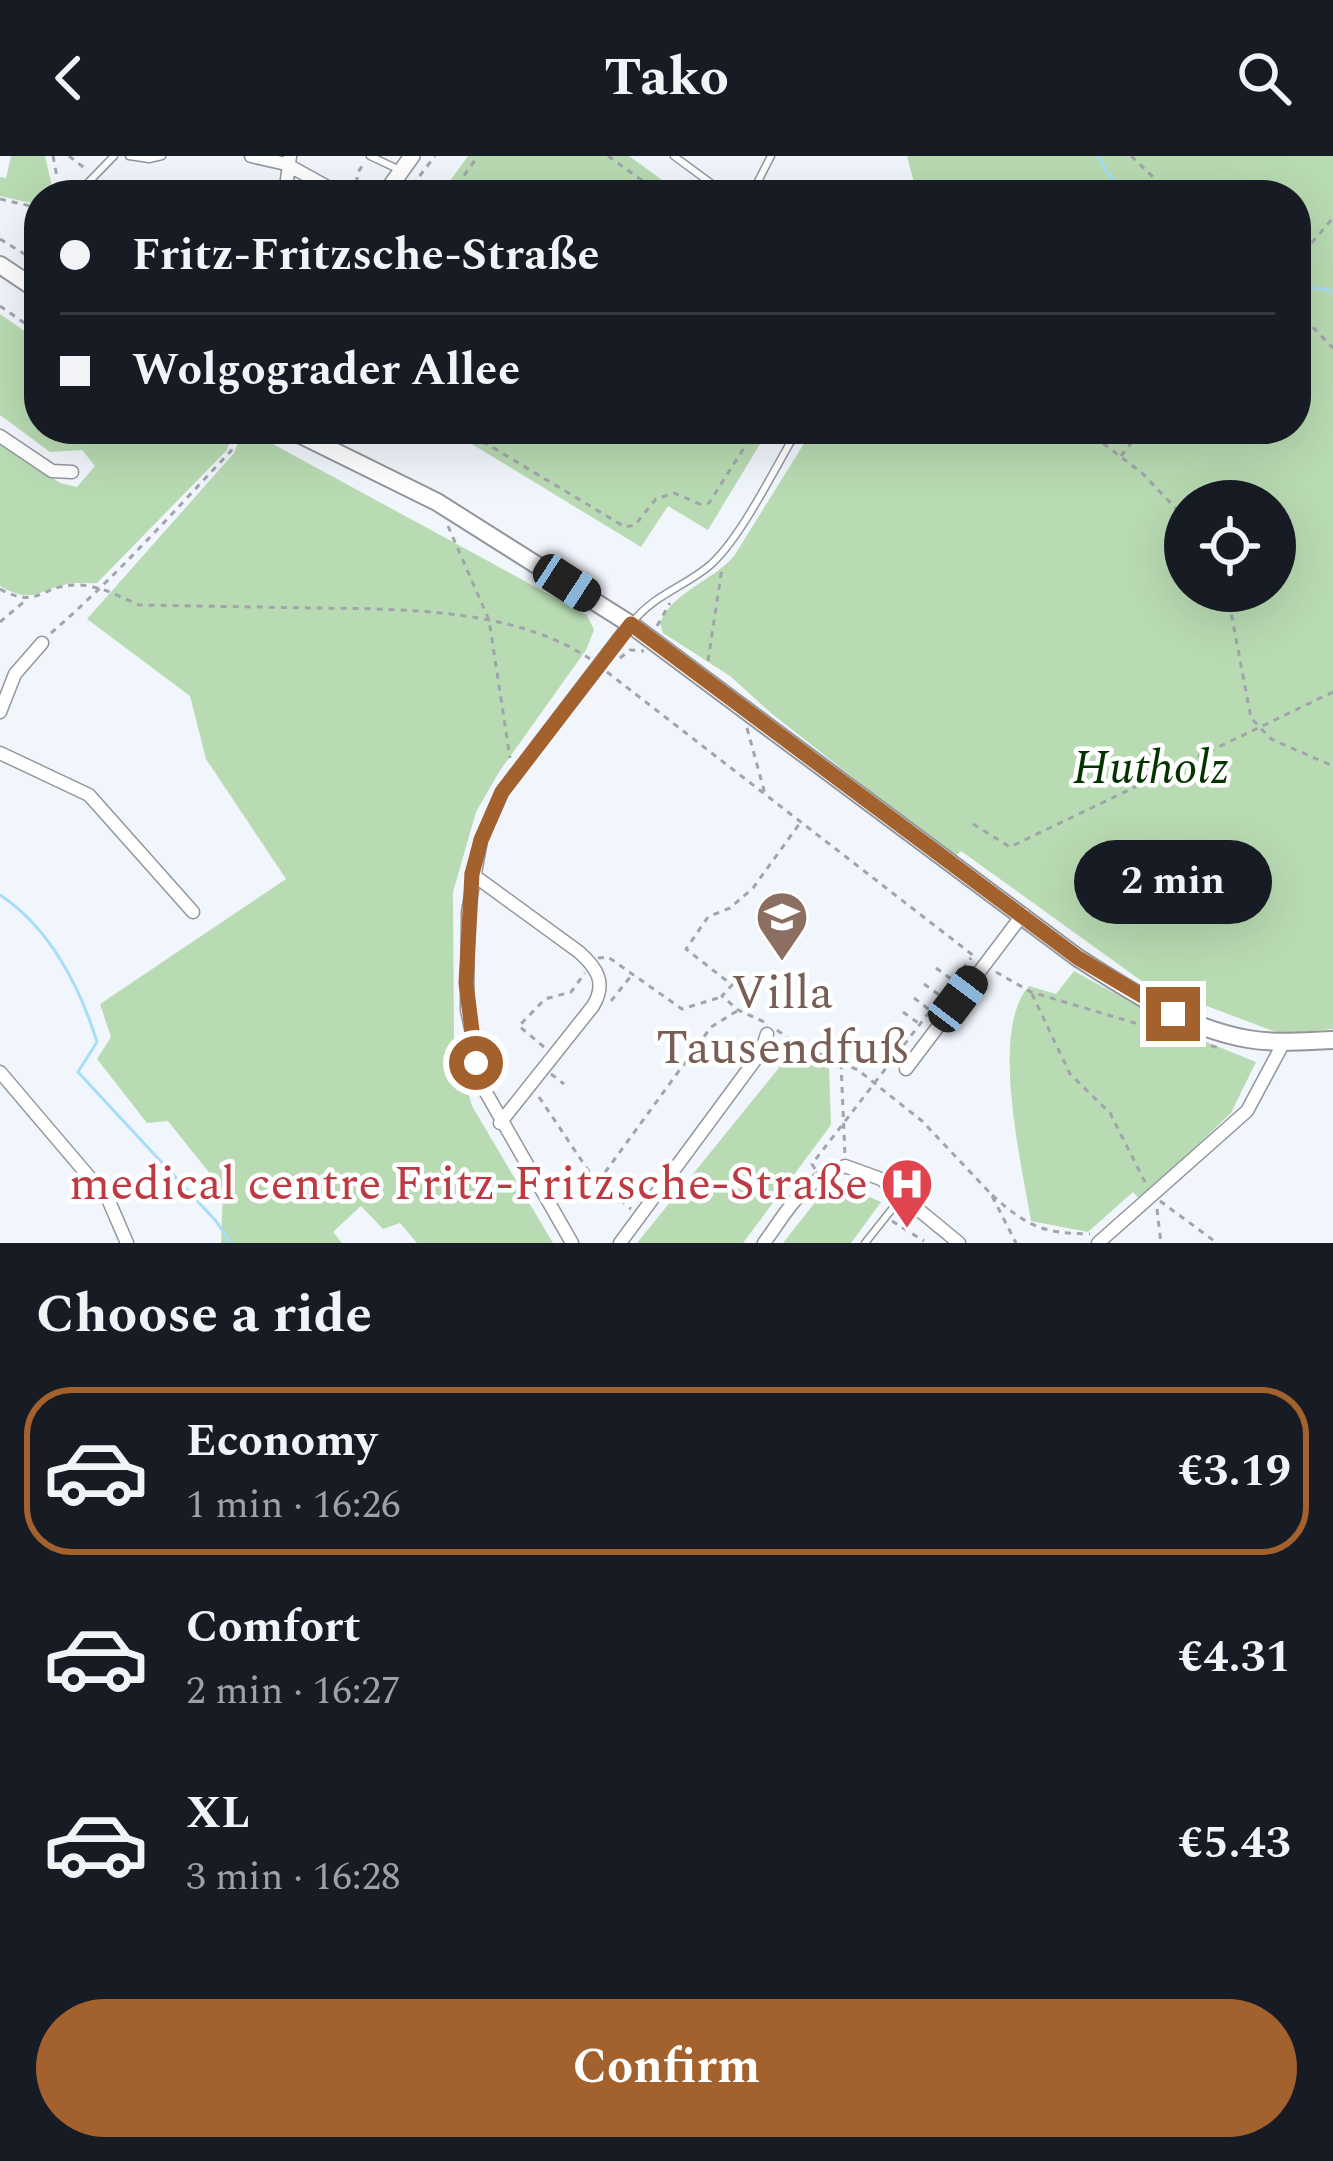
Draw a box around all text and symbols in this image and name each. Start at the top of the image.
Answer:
text: Tako [604,37,729,119]
icon: back [36,45,102,111]
icon: search [1231,45,1297,111]
text: Fritz-Fritzsche-Straße [132,221,600,290]
text: Wolgograder Allee [132,336,520,405]
map controls [1164,480,1296,612]
button: locate [1164,480,1296,612]
car [527,548,607,618]
park label: Hutholz [1073,732,1229,805]
callout: 2 min [1074,840,1272,924]
text: 2 min [1121,852,1225,911]
school or university icon: Villa Tausendfuß [754,889,810,963]
place label: Villa Tausendfuß [656,957,908,1085]
car [922,959,994,1039]
route end [1146,987,1200,1041]
route start [449,1036,503,1090]
place label: medical centre Fritz-Fritzsche-Straße [69,1148,868,1221]
hospital icon: medical centre Fritz-Fritzsche-Straße [879,1156,935,1230]
text: Choose a ride [36,1274,372,1356]
text: Economy [186,1407,377,1476]
icon: car [42,1417,150,1525]
text: €3.19 [1178,1437,1291,1506]
text: 1 min · 16:26 [186,1476,401,1535]
text: Comfort [186,1593,361,1662]
icon: car [42,1603,150,1711]
text: €4.31 [1178,1623,1291,1692]
text: 2 min · 16:27 [186,1662,401,1721]
text: XL [186,1779,250,1848]
icon: car [42,1789,150,1897]
text: €5.43 [1178,1809,1291,1878]
text: 3 min · 16:28 [186,1848,401,1907]
button: Confirm [36,1999,1297,2137]

